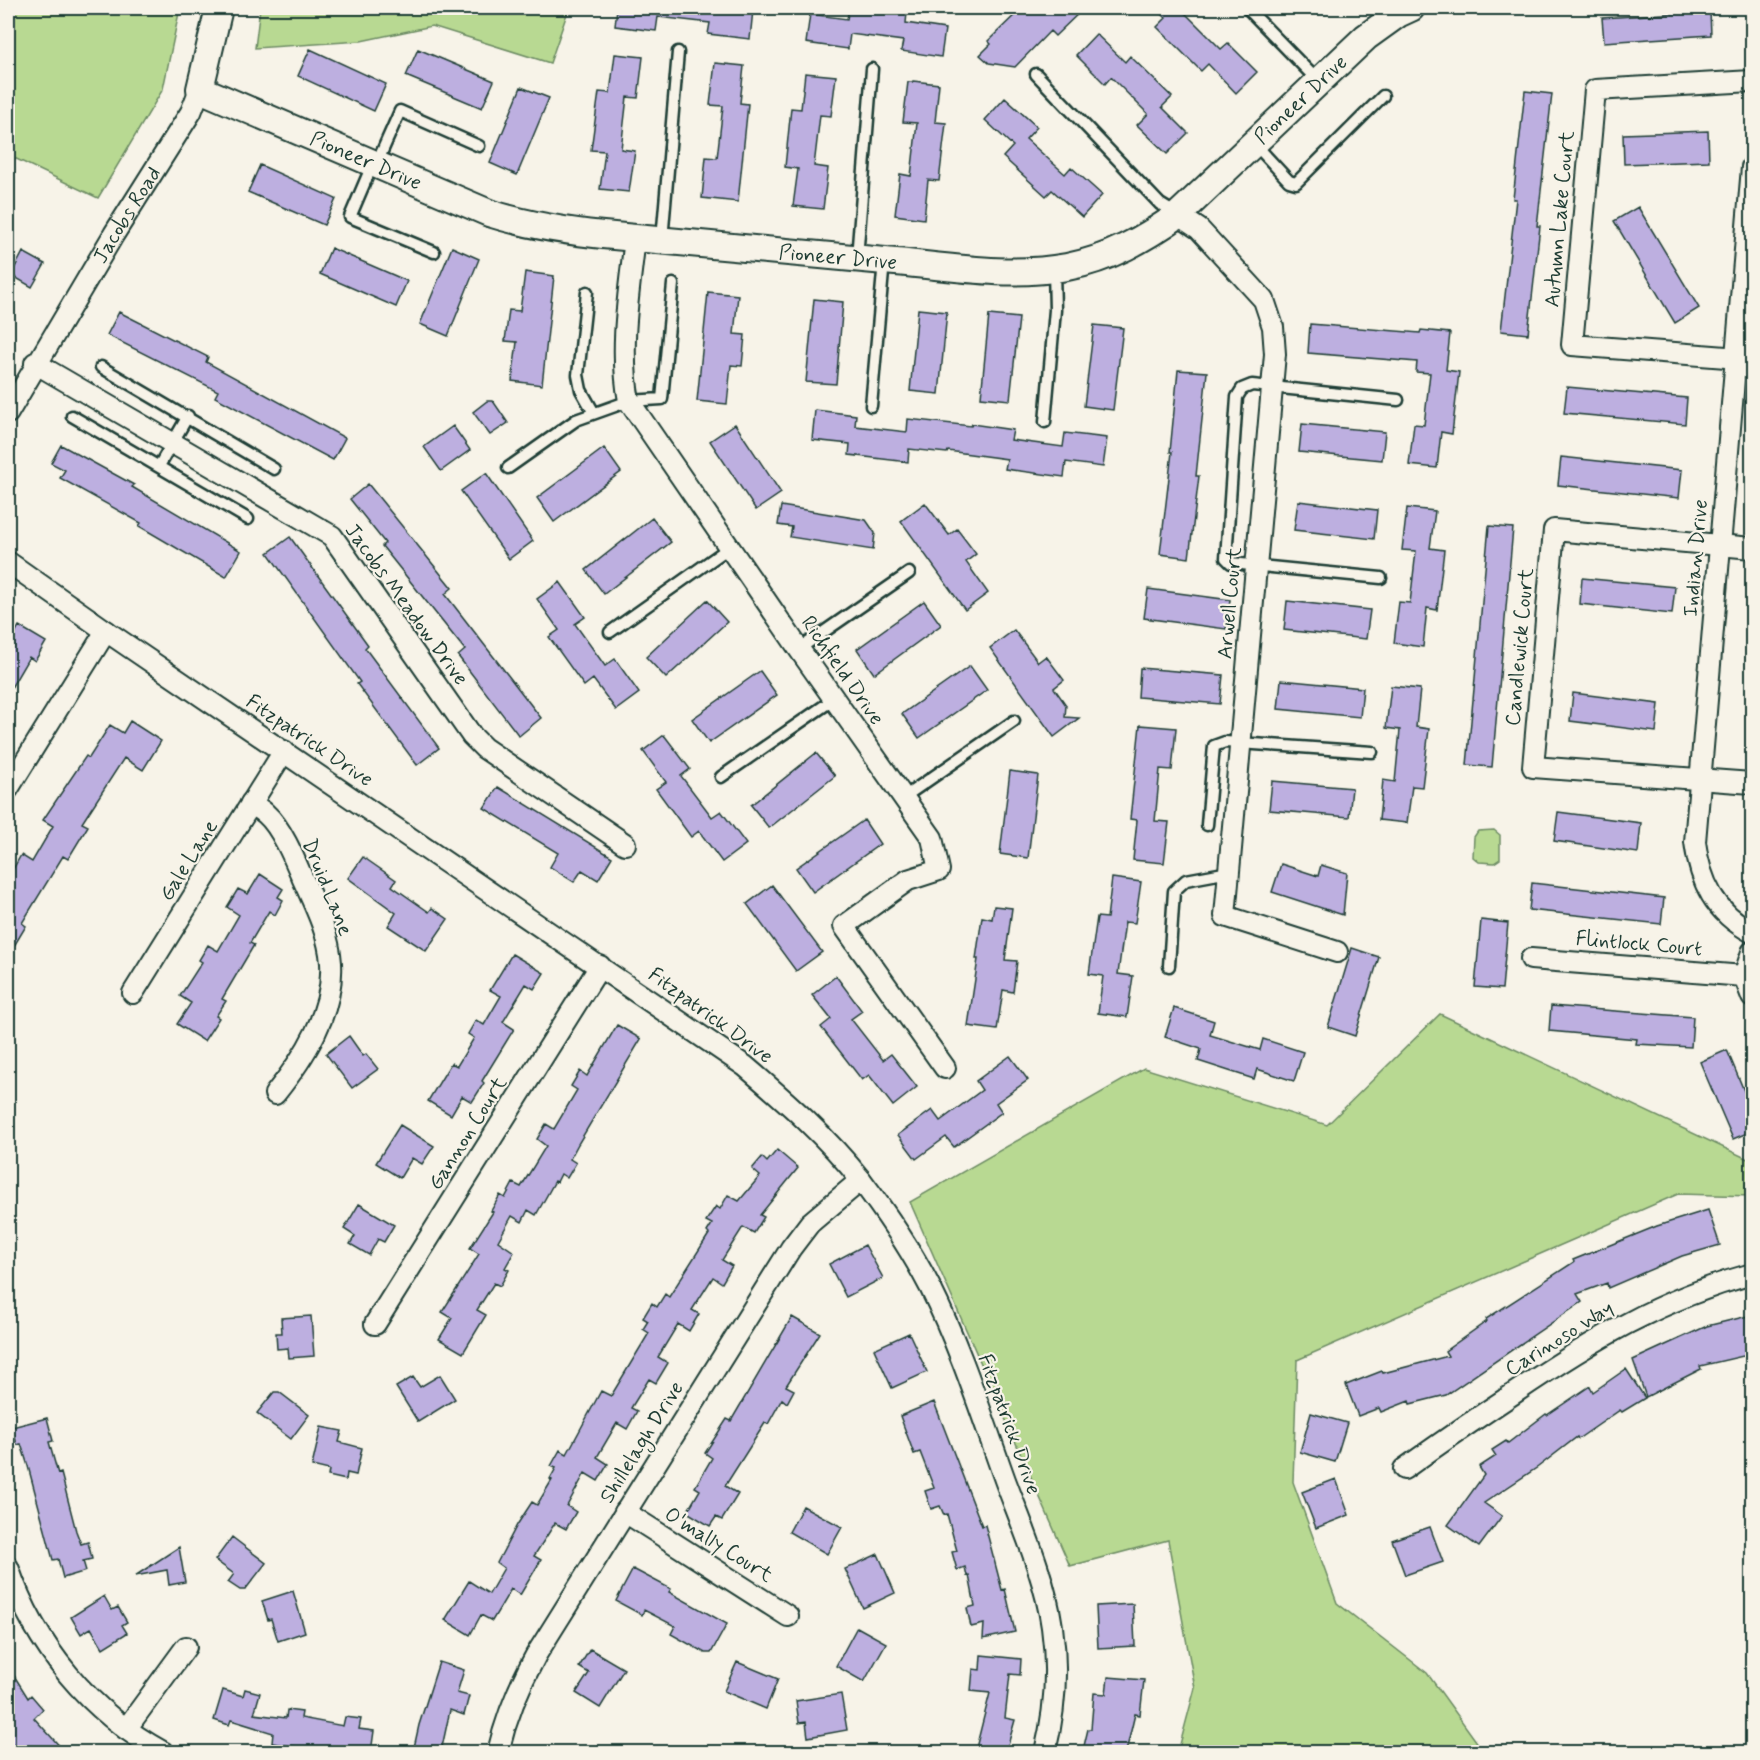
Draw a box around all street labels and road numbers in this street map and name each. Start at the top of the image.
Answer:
street label: Pioneer Drive [1248,49,1354,151]
street label: Pioneer Drive [306,125,426,197]
street label: Autumn Lake Court [1538,129,1582,309]
street label: Jacobs Road [87,162,168,269]
street label: Pioneer Drive [778,239,898,277]
street label: Indian Drive [1677,498,1715,618]
street label: Jacobs Meadow Drive [338,518,474,691]
street label: Arwell Court [1211,545,1249,660]
street label: Candlewick Court [1499,566,1541,727]
street label: Richfield Drive [794,610,890,731]
street label: Fitzpatrick Drive [240,688,379,794]
street label: Gale Lane [153,815,225,906]
street label: Druid Lane [295,835,359,940]
street label: Flintlock Court [1575,925,1703,963]
street label: Fitzpatrick Drive [642,961,778,1071]
street label: Gannon Court [422,1071,514,1196]
street label: Carinoso Way [1500,1294,1619,1383]
street label: Fitzpatrick Drive [971,1350,1047,1499]
street label: Shillelagh Drive [593,1376,691,1509]
street label: O'mally Court [659,1500,779,1590]

